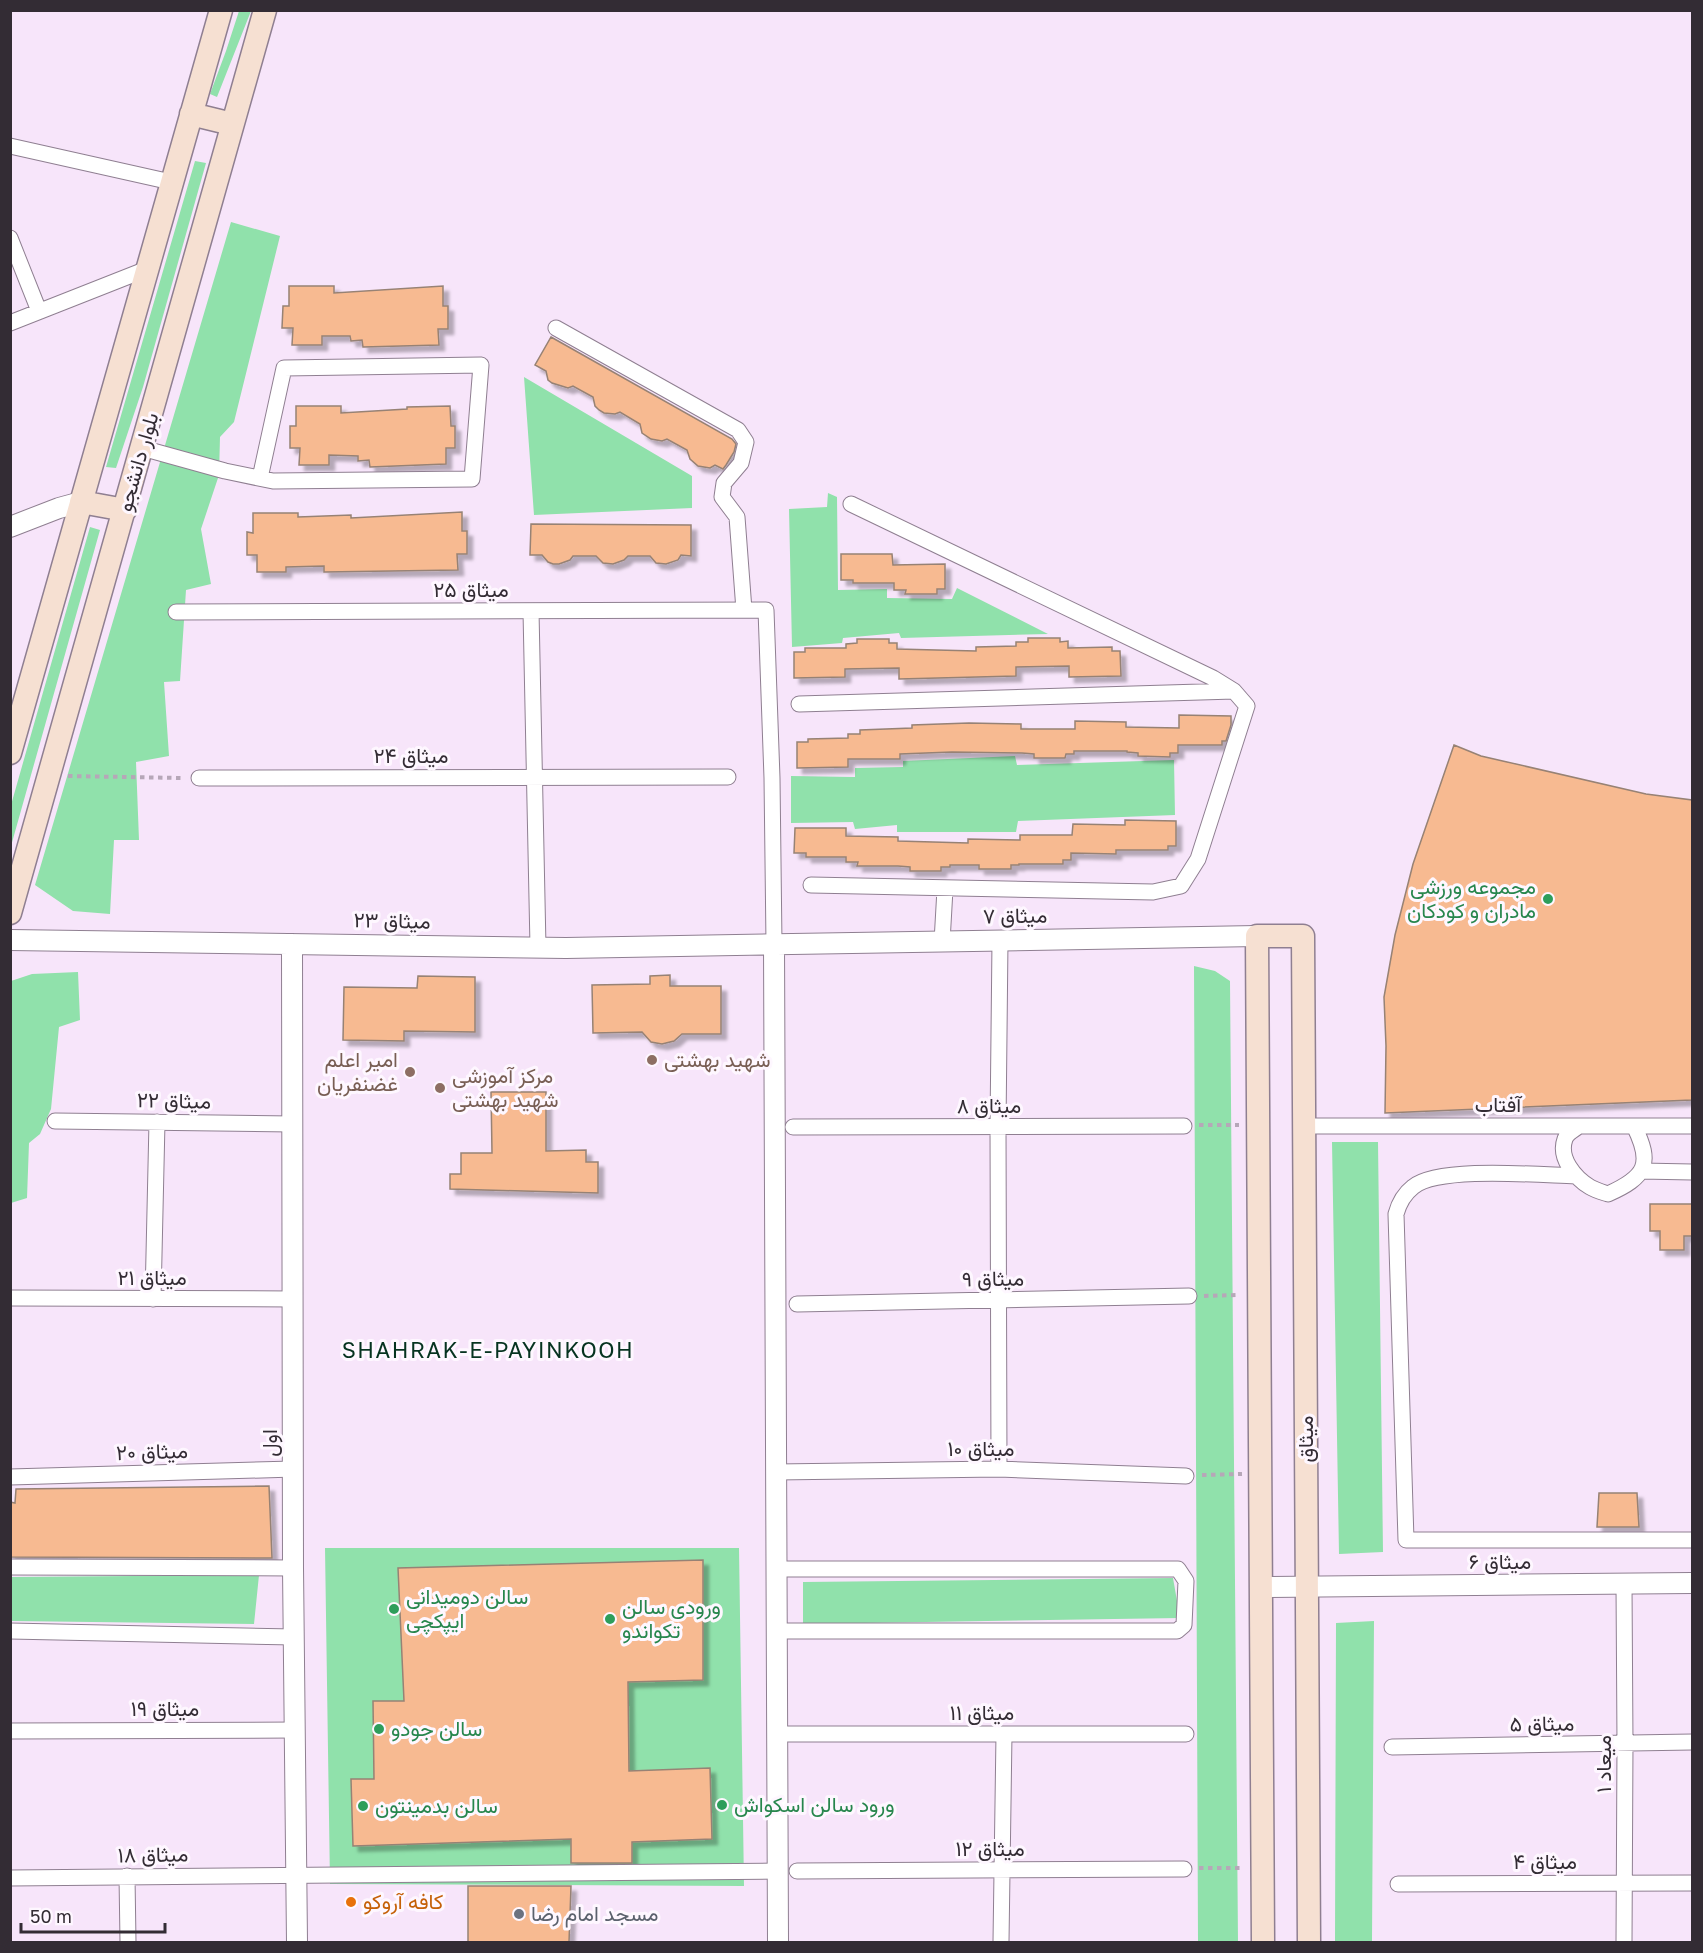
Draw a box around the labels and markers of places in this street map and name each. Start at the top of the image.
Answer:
place label: مجموعه ورزشی مادران و کودکان [1407,873,1536,924]
marker: مجموعه ورزشی مادران و کودکان [1541,892,1555,906]
place label: امیر اعلم غضنفریان [317,1046,398,1097]
place label: شهید بهشتی [664,1046,771,1073]
marker: شهید بهشتی [645,1053,659,1067]
place label: مرکز آموزشی شهید بهشتی [452,1062,559,1113]
marker: امیر اعلم غضنفریان [403,1065,417,1079]
marker: مرکز آموزشی شهید بهشتی [433,1081,447,1095]
place label: سالن دومیدانی ایپکچی [406,1583,528,1635]
place label: ورودی سالن تکواندو [622,1593,721,1644]
marker: سالن دومیدانی ایپکچی [387,1602,401,1616]
marker: ورودی سالن تکواندو [603,1612,617,1626]
place label: سالن جودو [391,1715,482,1742]
marker: سالن جودو [372,1722,386,1736]
place label: ورود سالن اسکواش [734,1791,895,1818]
place label: سالن بدمینتون [375,1792,498,1819]
marker: ورود سالن اسکواش [715,1798,729,1812]
marker: سالن بدمینتون [356,1799,370,1813]
place label: کافه آروکو [363,1888,443,1915]
marker: کافه آروکو [344,1895,358,1909]
place label: مسجد امام رضا [531,1900,659,1928]
marker: مسجد امام رضا [512,1907,526,1921]

